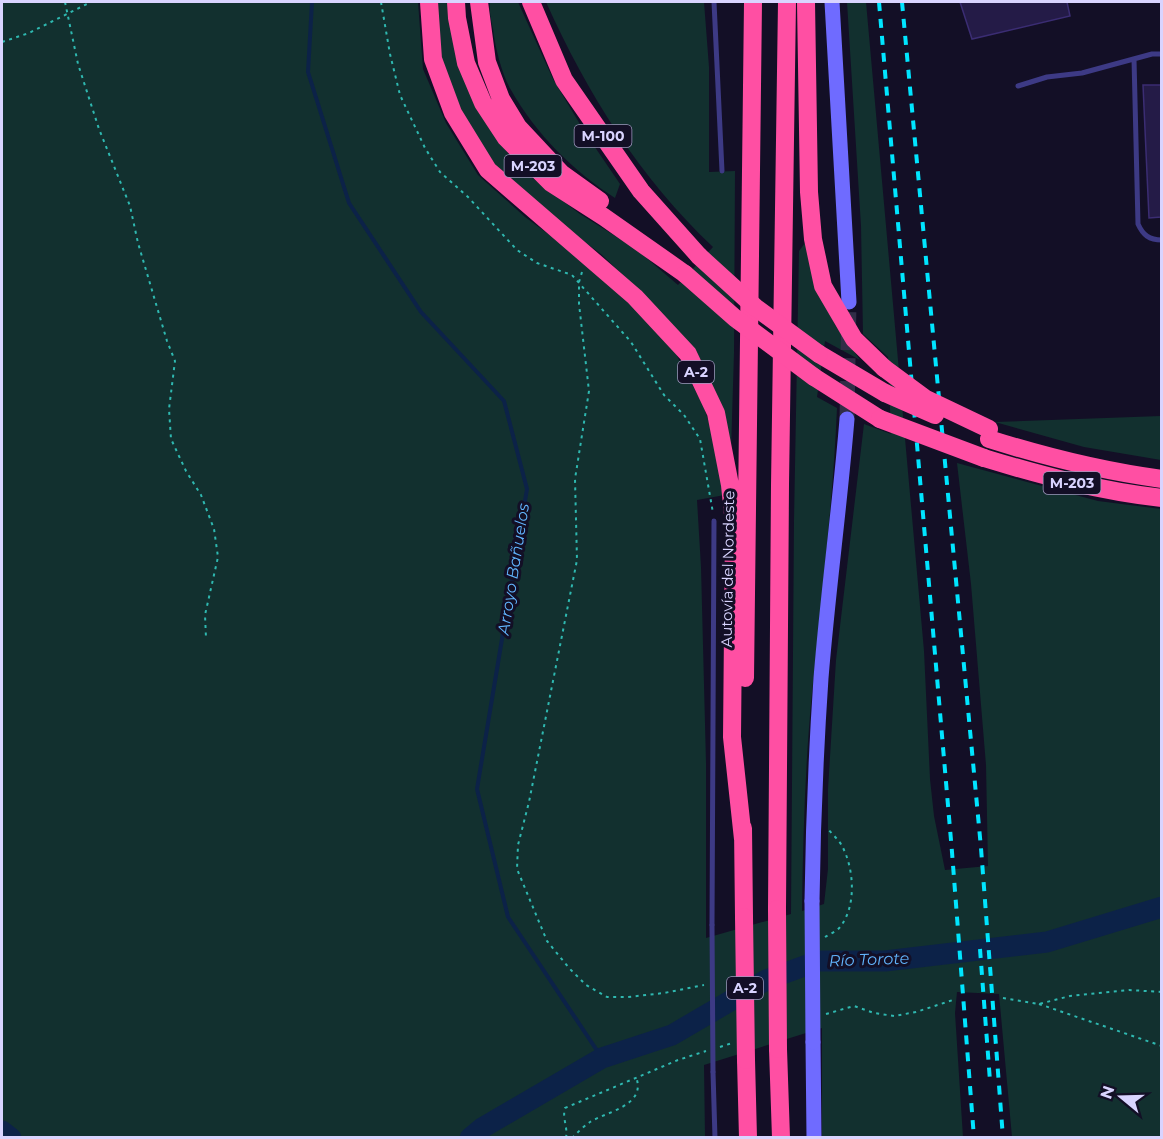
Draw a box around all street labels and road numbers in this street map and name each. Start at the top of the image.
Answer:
road number: M-100 [574,125,632,147]
road number: M-203 [504,155,562,177]
road number: A-2 [678,361,714,383]
road number: M-203 [1044,472,1100,494]
street label: Autovía del Nordeste [717,491,738,647]
road number: A-2 [727,977,763,999]

